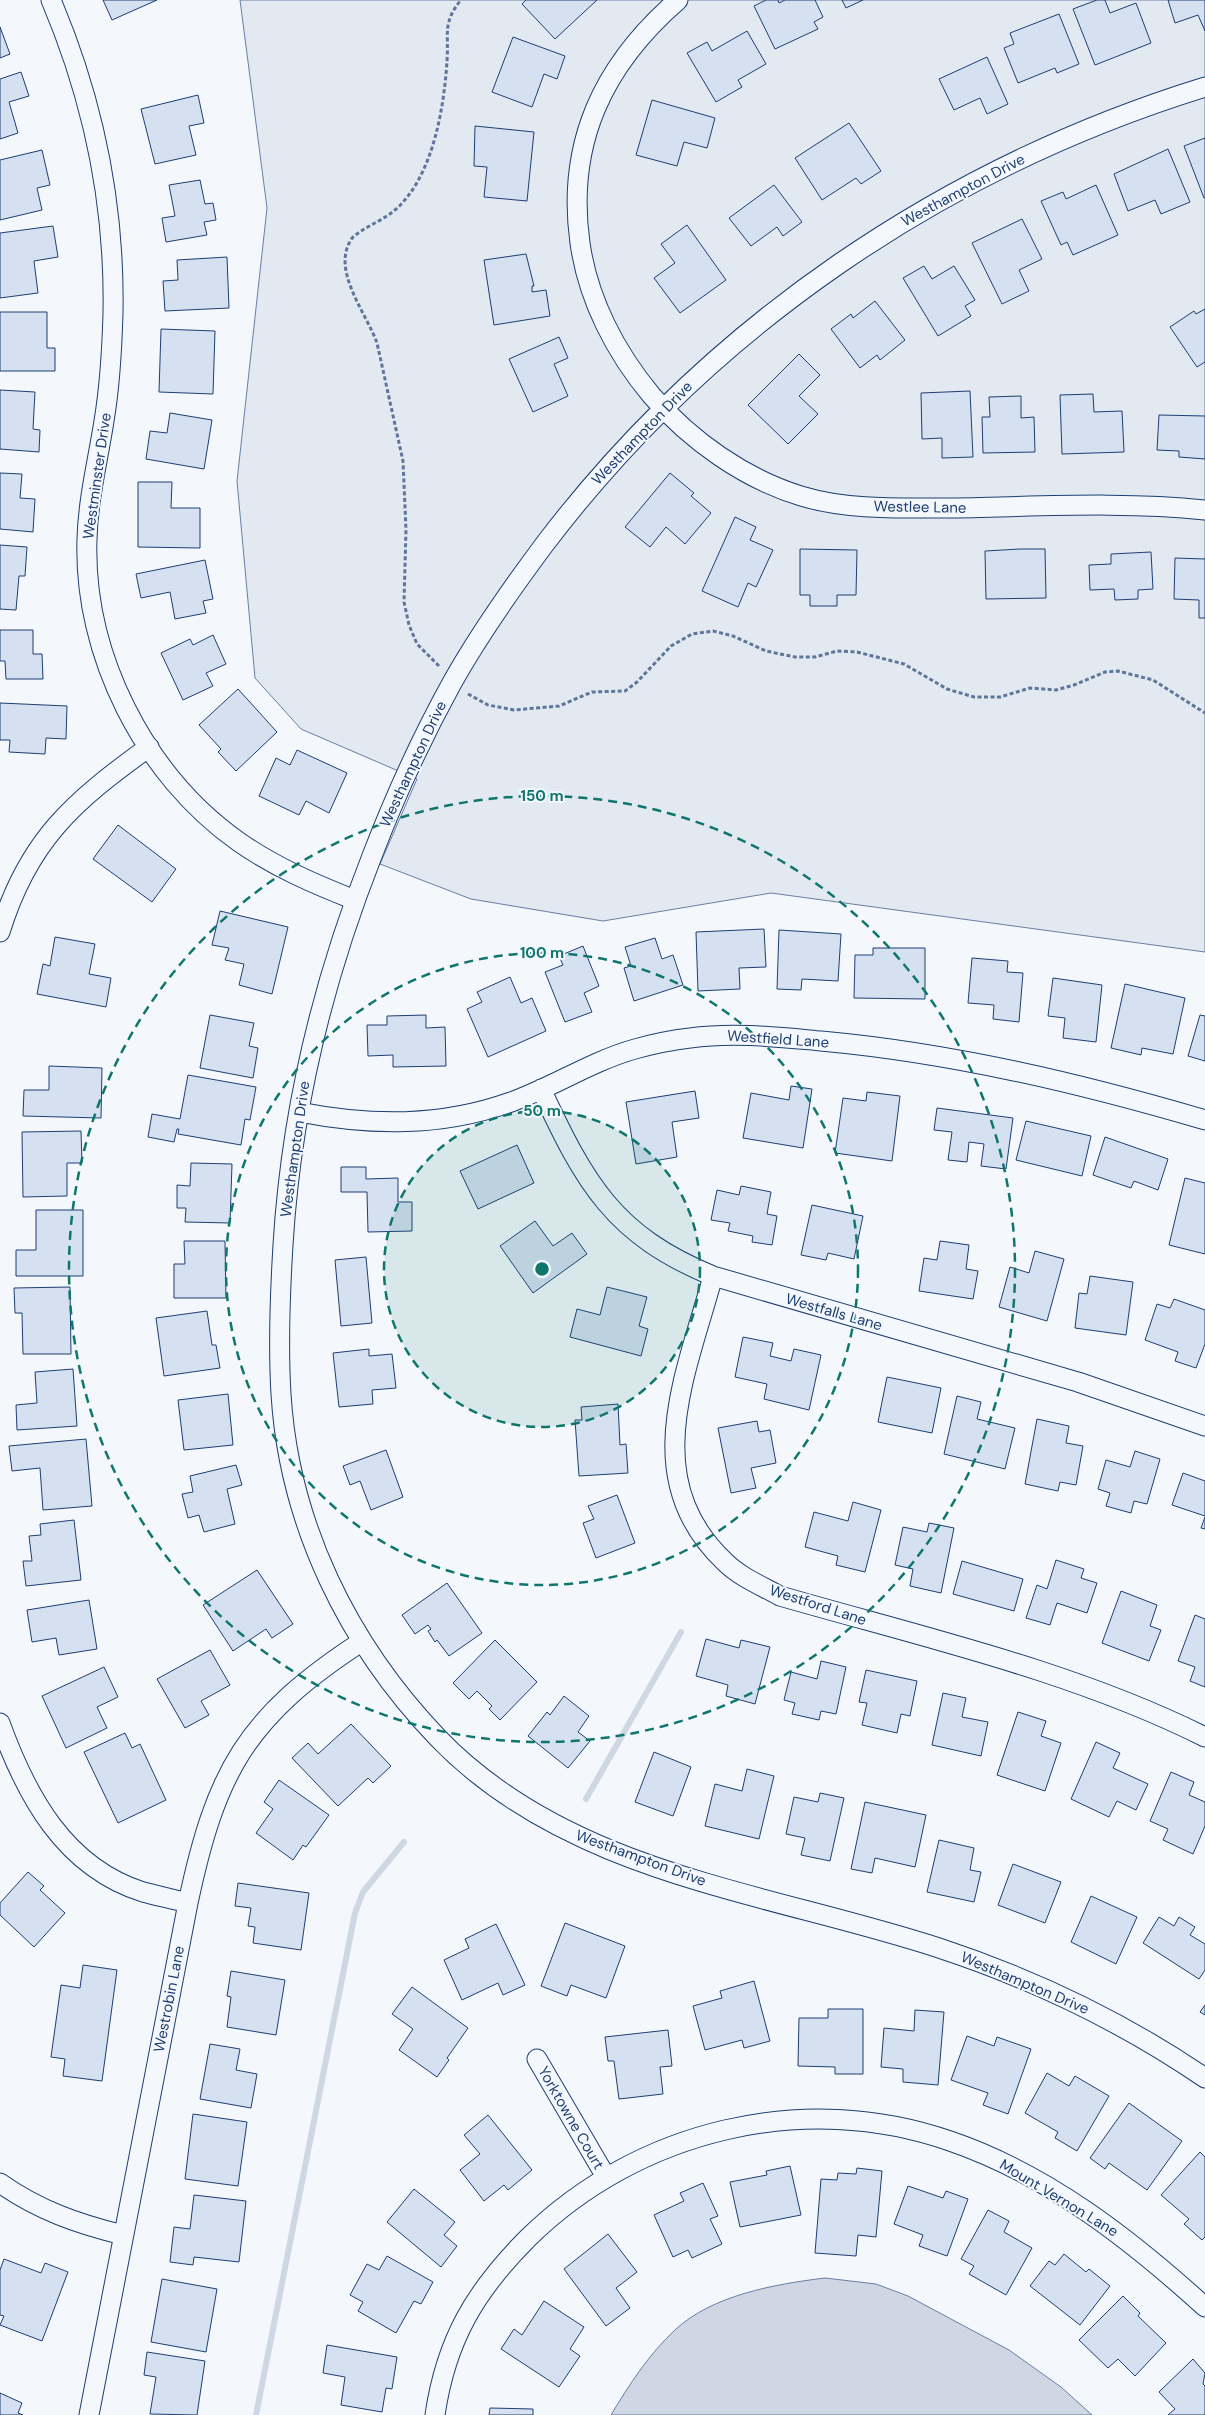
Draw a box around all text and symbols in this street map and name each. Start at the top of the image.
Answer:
street label: Westhampton Drive [898,149,1028,231]
street label: Westhampton Drive [587,377,697,489]
street label: Westminster Drive [78,412,116,540]
street label: Westlee Lane [873,496,967,518]
street label: Westhampton Drive [375,698,451,830]
text: 150 m [521,786,564,806]
text: 100 m [520,943,564,963]
street label: Westfield Lane [726,1025,830,1053]
street label: Westhampton Drive [276,1080,314,1218]
text: 50 m [523,1101,561,1121]
centre of rings [533,1260,551,1278]
street label: Westfalls Lane [783,1289,885,1335]
street label: Westford Lane [767,1580,869,1630]
street label: Westhampton Drive [573,1825,709,1891]
street label: Westrobin Lane [149,1944,189,2054]
street label: Westhampton Drive [958,1947,1092,2019]
street label: Yorktowne Court [533,2063,609,2173]
street label: Mount Vernon Lane [996,2155,1122,2241]

